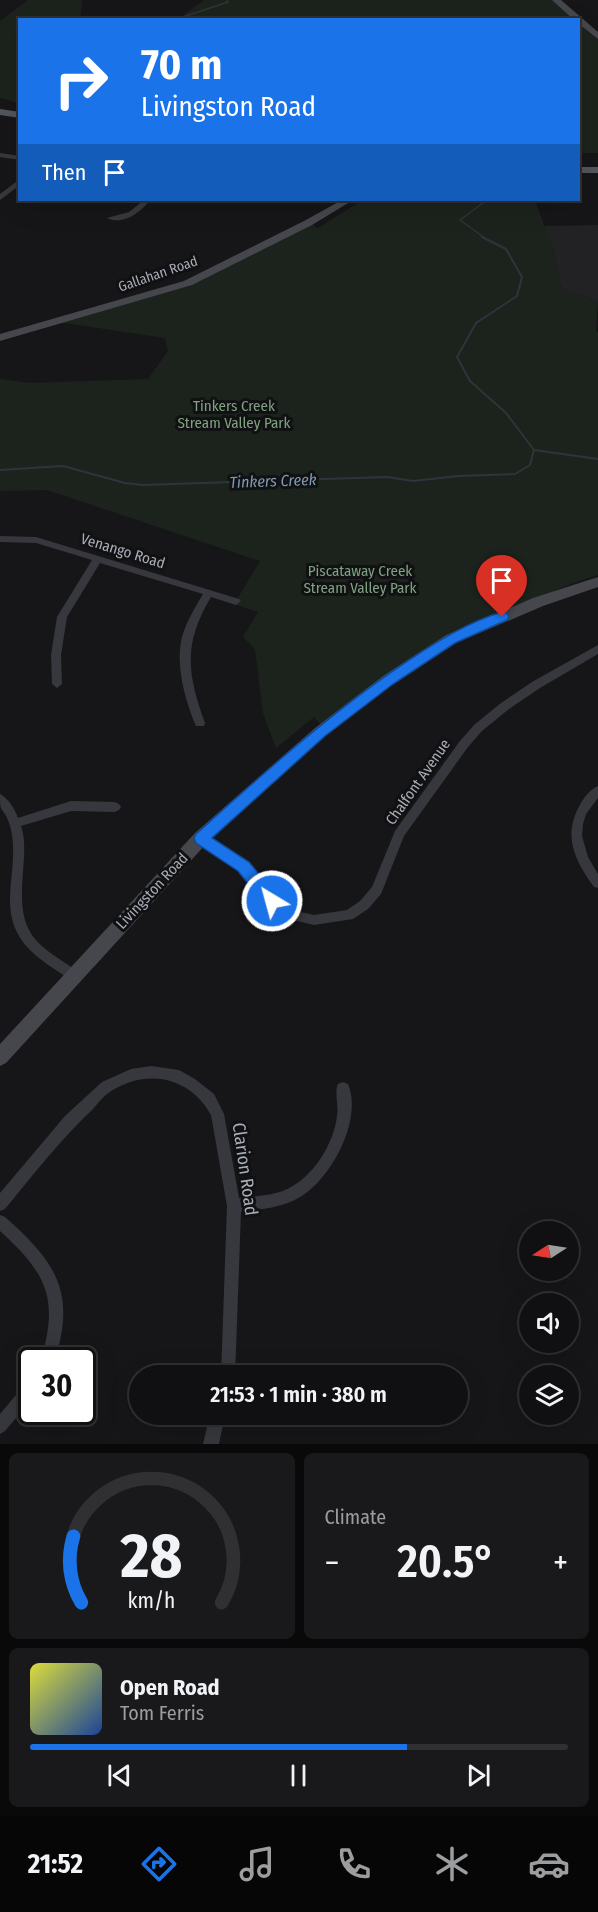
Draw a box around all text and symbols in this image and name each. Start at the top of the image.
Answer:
text: 70 m [141,40,222,90]
icon: right [42,42,120,120]
text: Livingston Road [141,91,316,123]
icon: arrive [98,156,131,189]
text: Then [42,159,86,186]
street label: Gallahan Road [116,252,200,296]
park label: Tinkers Creek Stream Valley Park [177,397,291,432]
water label: Tinkers Creek [229,470,317,492]
street label: Venango Road [79,530,167,572]
pin [476,555,527,617]
park label: Piscataway Creek Stream Valley Park [303,562,417,597]
icon: arrive [485,564,518,597]
street label: Chalfont Avenue [382,736,454,828]
street label: Livingston Road [112,849,192,933]
position arrow [240,869,304,933]
street label: Clarion Road [228,1121,262,1217]
north arrow [519,1221,579,1281]
map controls [519,1221,579,1425]
button: sound [519,1293,579,1353]
speed limit sign: 30 [18,1347,96,1425]
button: layers [519,1365,579,1425]
text: 21:53 · 1 min · 380 m [210,1381,387,1408]
text: Climate [325,1505,386,1529]
text: 28 [120,1519,183,1594]
text: 20.5° [397,1535,495,1589]
text: − [325,1543,339,1583]
text: + [553,1543,568,1583]
text: km/h [128,1588,176,1614]
text: Open Road [120,1674,220,1701]
text: Tom Ferris [120,1701,204,1725]
icon: previous [103,1759,136,1792]
icon: pause [282,1759,315,1792]
icon: next [462,1759,495,1792]
icon: directions [138,1843,180,1885]
icon: music [236,1843,278,1885]
icon: phone [333,1843,375,1885]
icon: climate [431,1843,473,1885]
icon: car [528,1843,570,1885]
text: 21:52 [28,1848,83,1880]

